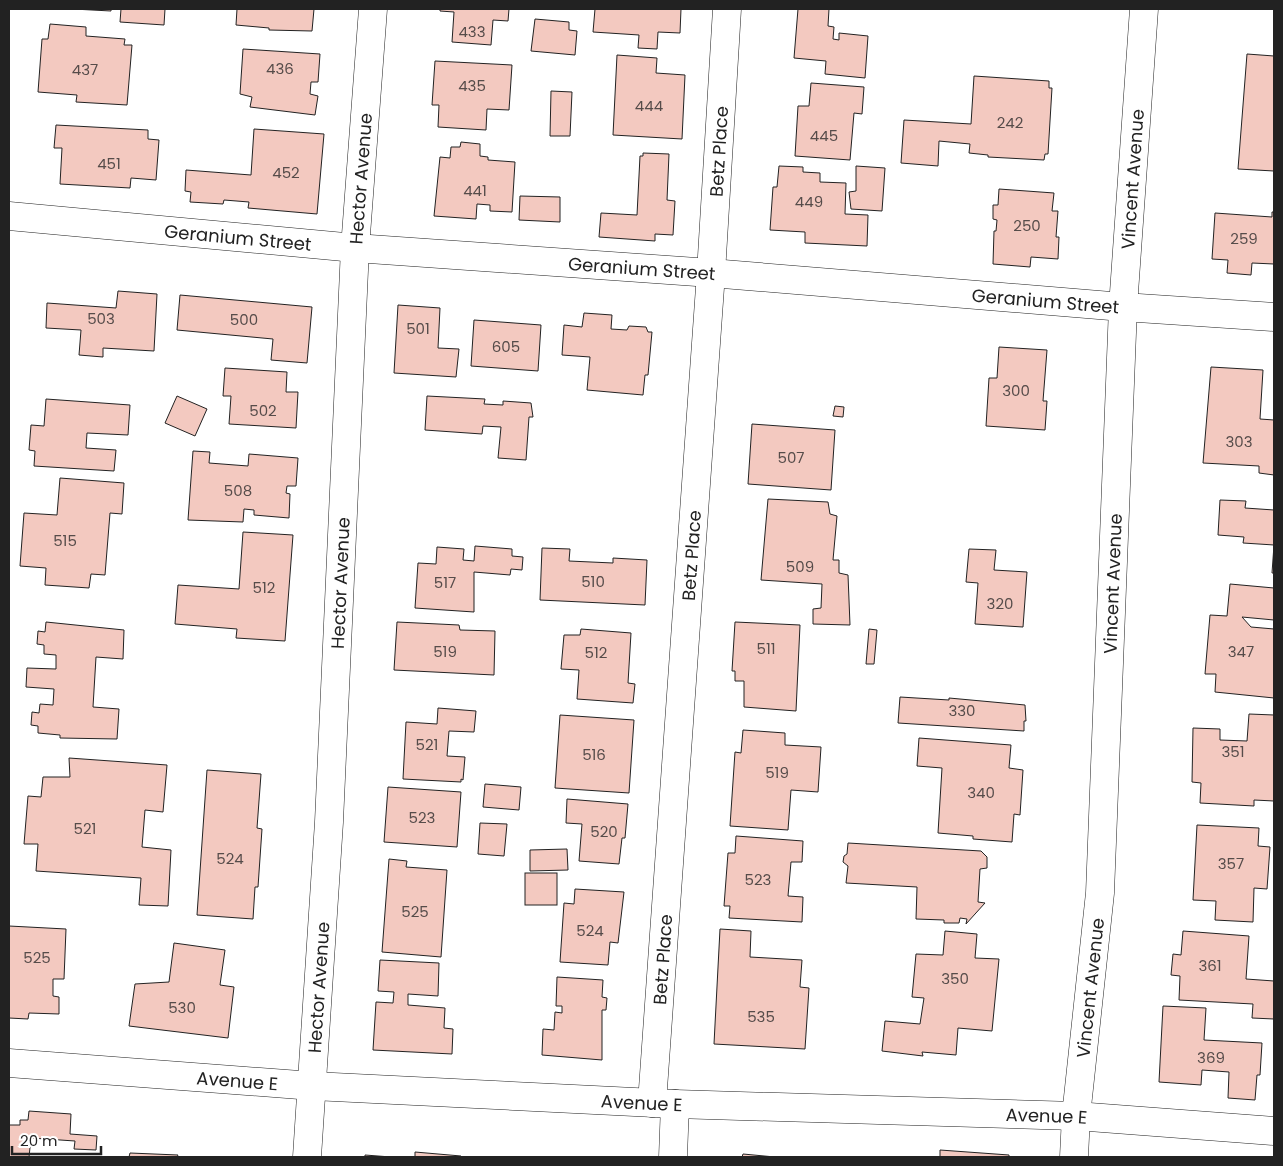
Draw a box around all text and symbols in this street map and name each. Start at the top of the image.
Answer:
house number: 433 [458,21,486,42]
house number: 436 [266,58,294,79]
house number: 437 [72,59,98,80]
house number: 435 [458,75,486,96]
house number: 444 [635,95,663,116]
street label: Betz Place [703,105,734,197]
street label: Vincent Avenue [1115,108,1149,250]
street label: Hector Avenue [343,112,378,245]
house number: 242 [997,112,1023,133]
house number: 445 [810,125,838,146]
house number: 451 [97,153,121,174]
house number: 452 [272,162,300,183]
house number: 441 [463,180,487,201]
house number: 449 [795,191,823,212]
house number: 250 [1013,215,1041,236]
street label: Geranium Street [163,218,313,256]
house number: 259 [1230,228,1258,249]
street label: Geranium Street [567,250,717,286]
street label: Geranium Street [971,282,1120,319]
house number: 503 [87,308,115,329]
house number: 500 [230,309,258,330]
house number: 501 [406,318,430,339]
house number: 605 [492,336,520,357]
house number: 300 [1002,380,1030,401]
house number: 502 [249,400,277,421]
house number: 303 [1225,431,1253,452]
house number: 507 [777,447,805,468]
house number: 508 [224,480,252,501]
street label: Betz Place [675,509,707,602]
street label: Vincent Avenue [1097,513,1127,654]
street label: Hector Avenue [324,517,355,649]
house number: 515 [53,530,77,551]
house number: 509 [786,556,814,577]
house number: 510 [581,571,605,592]
house number: 517 [434,572,456,593]
house number: 512 [253,577,275,598]
house number: 320 [987,593,1013,614]
house number: 511 [756,638,776,659]
house number: 519 [433,641,457,662]
house number: 347 [1228,641,1254,662]
house number: 512 [585,642,607,663]
house number: 330 [948,700,976,721]
house number: 521 [416,734,438,755]
house number: 351 [1221,741,1245,762]
house number: 516 [582,744,606,765]
house number: 519 [765,762,789,783]
house number: 340 [967,782,995,803]
house number: 523 [409,807,435,828]
house number: 521 [74,818,96,839]
house number: 520 [590,821,618,842]
house number: 524 [216,848,244,869]
house number: 357 [1218,853,1244,874]
house number: 523 [745,869,771,890]
house number: 525 [401,901,429,922]
street label: Betz Place [647,913,678,1006]
street label: Vincent Avenue [1070,916,1110,1059]
house number: 524 [576,920,604,941]
street label: Hector Avenue [301,921,335,1054]
house number: 525 [23,947,51,968]
house number: 361 [1198,955,1222,976]
house number: 350 [941,968,969,989]
house number: 530 [168,997,196,1018]
house number: 535 [747,1006,775,1027]
house number: 369 [1197,1047,1225,1068]
street label: Avenue E [196,1065,279,1096]
street label: Avenue E [600,1088,683,1117]
street label: Avenue E [1005,1101,1088,1129]
scale bar [12,1124,101,1156]
text: 20 m [20,1130,58,1151]

